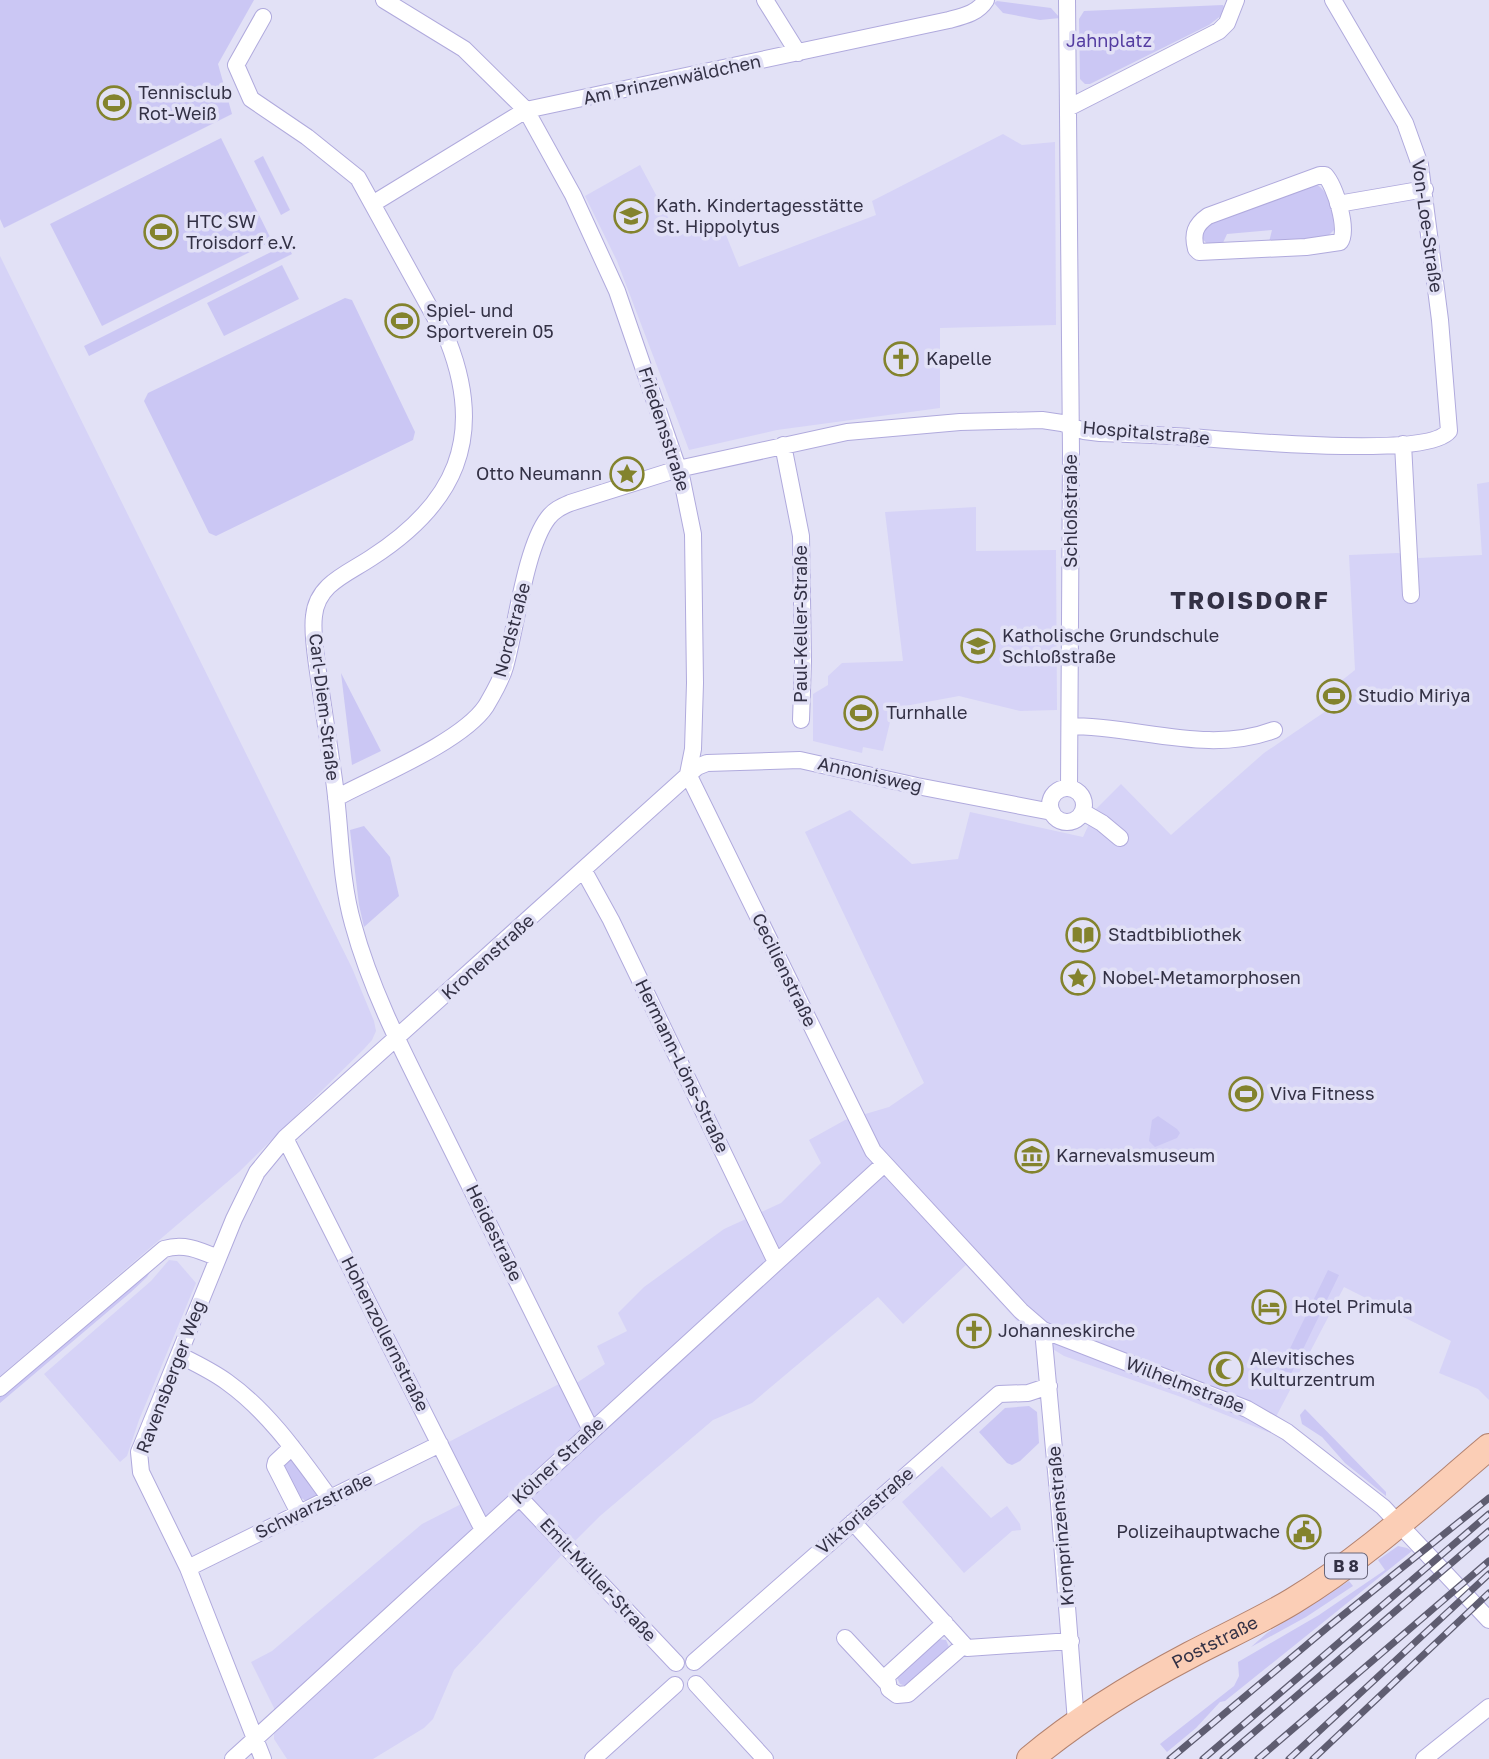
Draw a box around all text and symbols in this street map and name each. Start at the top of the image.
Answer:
park label: Jahnplatz [1066,29,1152,51]
street label: Am Prinzenwäldchen [581,49,763,109]
place label: Tennisclub Rot-Weiß [138,81,232,124]
sports icon: Tennisclub Rot-Weiß [95,84,133,122]
street label: Von-Loe-Straße [1408,158,1448,294]
place label: Kath. Kindertagesstätte St. Hippolytus [656,194,863,237]
school or university icon: Kath. Kindertagesstätte St. Hippolytus [612,197,650,235]
place label: HTC SW Troisdorf e.V. [186,210,297,253]
sports icon: HTC SW Troisdorf e.V. [142,213,180,251]
place label: Spiel- und Sportverein 05 [426,299,554,342]
sports icon: Spiel- und Sportverein 05 [383,302,421,340]
church icon: Kapelle [882,340,920,378]
place label: Kapelle [926,347,992,369]
street label: Friedensstraße [634,364,695,494]
street label: Hospitalstraße [1082,415,1211,449]
street label: Schloßstraße [1059,454,1081,568]
place icon: Otto Neumann [608,455,646,493]
place label: Otto Neumann [476,462,602,484]
street label: Paul-Keller-Straße [789,545,811,703]
street label: Nordstraße [488,580,534,679]
district label: TROISDORF [1170,585,1330,614]
place label: Katholische Grundschule Schloßstraße [1002,624,1219,667]
school or university icon: Katholische Grundschule Schloßstraße [959,627,997,665]
street label: Carl-Diem-Straße [305,632,345,782]
sports icon: Studio Miriya [1315,677,1353,715]
place label: Studio Miriya [1358,684,1470,706]
sports icon: Turnhalle [842,694,880,732]
place label: Turnhalle [886,701,968,723]
street label: Annonisweg [816,751,925,797]
street label: Kronenstraße [436,909,538,1004]
street label: Cecilienstraße [748,909,822,1030]
library icon: Stadtbibliothek [1064,916,1102,954]
place label: Stadtbibliothek [1108,923,1242,945]
place icon: Nobel-Metamorphosen [1059,959,1097,997]
place label: Nobel-Metamorphosen [1102,966,1301,988]
street label: Hermann-Löns-Straße [631,975,735,1156]
sports icon: Viva Fitness [1227,1075,1265,1113]
place label: Viva Fitness [1270,1082,1374,1104]
museum icon: Karnevalsmuseum [1013,1137,1051,1175]
place label: Karnevalsmuseum [1056,1144,1215,1166]
street label: Heidestraße [462,1181,528,1285]
street label: Hohenzollernstraße [337,1252,435,1415]
hotel icon: Hotel Primula [1250,1288,1288,1326]
place label: Hotel Primula [1294,1295,1413,1317]
street label: Ravensberger Weg [131,1297,209,1456]
church icon: Johanneskirche [955,1312,993,1350]
place label: Johanneskirche [998,1319,1135,1341]
place label: Alevitisches Kulturzentrum [1250,1347,1375,1390]
mosque icon: Alevitisches Kulturzentrum [1207,1350,1245,1388]
street label: Wilhelmstraße [1123,1351,1248,1417]
street label: Kölner Straße [507,1412,608,1509]
street label: Kronprinzenstraße [1042,1445,1078,1607]
street label: Viktoriastraße [811,1462,918,1559]
street label: Schwarzstraße [251,1467,376,1543]
street label: Emil-Müller-Straße [536,1513,662,1646]
public building icon: Polizeihauptwache [1285,1513,1323,1551]
place label: Polizeihauptwache [1116,1520,1280,1542]
road number: B 8 [1325,1554,1367,1578]
street label: Poststraße [1167,1611,1261,1673]

